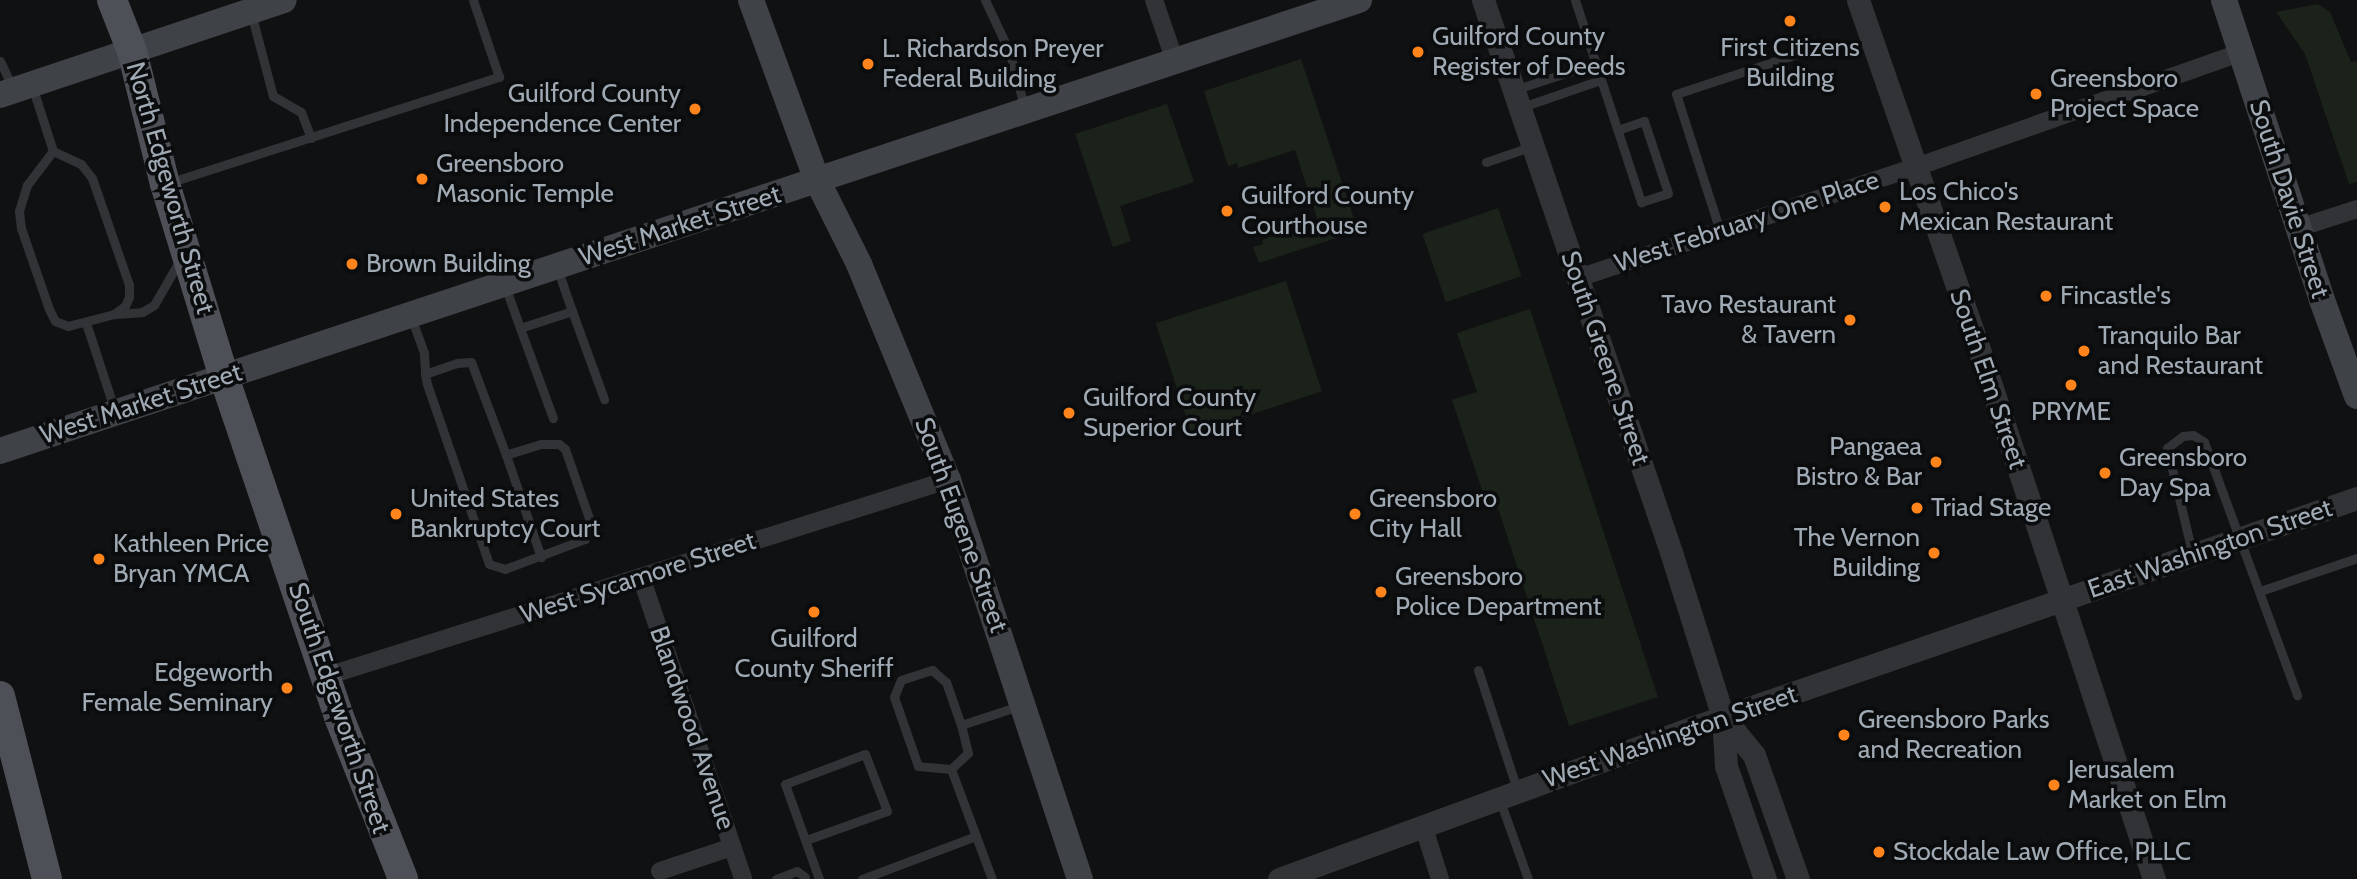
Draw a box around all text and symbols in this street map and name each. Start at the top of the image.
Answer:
marker: First Citizens Building [1782,13,1798,29]
place label: Guilford County Register of Deeds [1432,21,1625,82]
place label: First Citizens Building [1720,32,1860,94]
place label: L. Richardson Preyer Federal Building [882,33,1104,94]
marker: Guilford County Register of Deeds [1410,44,1426,60]
marker: L. Richardson Preyer Federal Building [860,56,876,72]
street label: North Edgeworth Street [119,58,221,318]
place label: Greensboro Project Space [2050,63,2199,124]
place label: Guilford County Independence Center [443,78,681,140]
marker: Greensboro Project Space [2028,86,2044,102]
street label: South Davie Street [2242,96,2336,302]
marker: Guilford County Independence Center [687,101,703,117]
place label: Greensboro Masonic Temple [436,148,614,210]
street label: West February One Place [1611,165,1883,279]
marker: Greensboro Masonic Temple [414,171,430,187]
place label: Los Chico's Mexican Restaurant [1899,176,2113,238]
street label: West Market Street [575,179,785,273]
place label: Guilford County Courthouse [1241,180,1414,242]
marker: Los Chico's Mexican Restaurant [1877,199,1893,215]
marker: Guilford County Courthouse [1219,203,1235,219]
street label: South Greene Street [1554,247,1656,469]
place label: Brown Building [366,248,531,280]
marker: Brown Building [344,256,360,272]
place label: Fincastle's [2060,280,2171,312]
street label: South Elm Street [1943,285,2033,473]
marker: Fincastle's [2038,288,2054,304]
place label: Tavo Restaurant & Tavern [1661,289,1836,350]
marker: Tavo Restaurant & Tavern [1842,312,1858,328]
place label: Tranquilo Bar and Restaurant [2098,320,2263,382]
marker: Tranquilo Bar and Restaurant [2076,343,2092,359]
street label: West Market Street [36,357,246,451]
marker: PRYME [2063,377,2079,393]
place label: Guilford County Superior Court [1083,382,1256,444]
place label: PRYME [2031,396,2111,428]
marker: Guilford County Superior Court [1061,405,1077,421]
street label: South Eugene Street [908,413,1014,637]
place label: Pangaea Bistro & Bar [1796,431,1922,492]
place label: Greensboro Day Spa [2119,442,2247,504]
marker: Pangaea Bistro & Bar [1928,454,1944,470]
marker: Greensboro Day Spa [2097,465,2113,481]
place label: United States Bankruptcy Court [410,483,600,544]
place label: Greensboro City Hall [1369,483,1497,544]
place label: Triad Stage [1931,492,2051,524]
street label: East Washington Street [2084,493,2336,605]
marker: Triad Stage [1909,500,1925,516]
marker: United States Bankruptcy Court [388,506,404,522]
marker: Greensboro City Hall [1347,506,1363,522]
place label: The Vernon Building [1794,522,1920,584]
street label: West Sycamore Street [517,525,759,631]
place label: Kathleen Price Bryan YMCA [113,528,269,590]
marker: The Vernon Building [1926,545,1942,561]
marker: Kathleen Price Bryan YMCA [91,551,107,567]
place label: Greensboro Police Department [1395,561,1601,622]
street label: South Edgeworth Street [281,578,397,838]
marker: Greensboro Police Department [1373,584,1389,600]
marker: Guilford County Sheriff [806,604,822,620]
street label: Blandwood Avenue [643,622,741,834]
place label: Guilford County Sheriff [734,623,894,684]
place label: Edgeworth Female Seminary [82,657,273,718]
street label: West Washington Street [1539,679,1801,795]
marker: Edgeworth Female Seminary [279,680,295,696]
place label: Greensboro Parks and Recreation [1858,704,2049,766]
marker: Greensboro Parks and Recreation [1836,727,1852,743]
place label: Jerusalem Market on Elm [2068,754,2227,816]
marker: Jerusalem Market on Elm [2046,777,2062,793]
place label: Stockdale Law Office, PLLC [1893,836,2191,868]
marker: Stockdale Law Office, PLLC [1871,844,1887,860]

